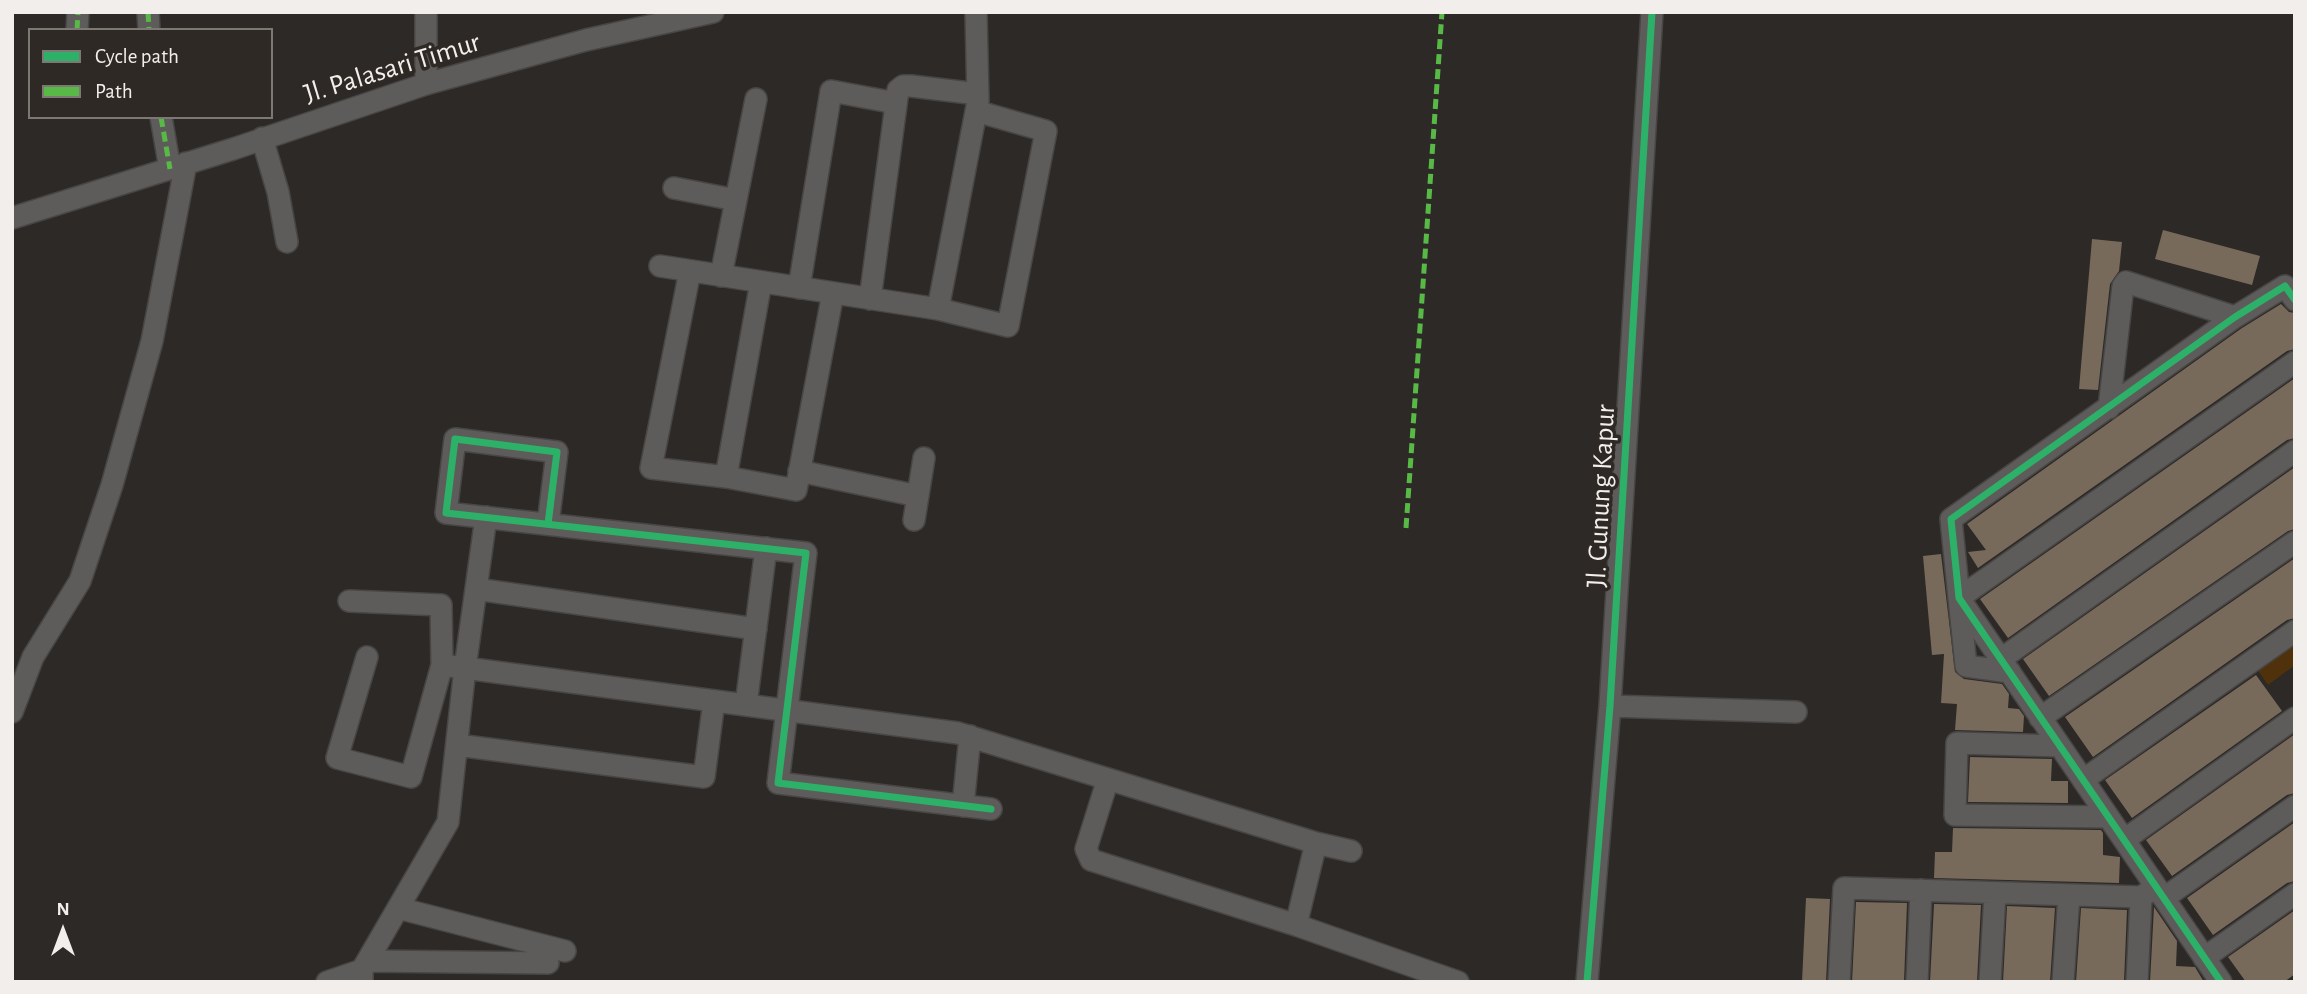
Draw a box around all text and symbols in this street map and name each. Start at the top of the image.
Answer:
street label: Jl. Palasari Timur [300,25,484,111]
legend [28,28,273,119]
text: Cycle path [95,46,179,67]
text: Path [95,81,133,102]
street label: Jl. Gunung Kapur [1579,404,1623,588]
north arrow [28,896,98,966]
text: N [56,900,70,919]

